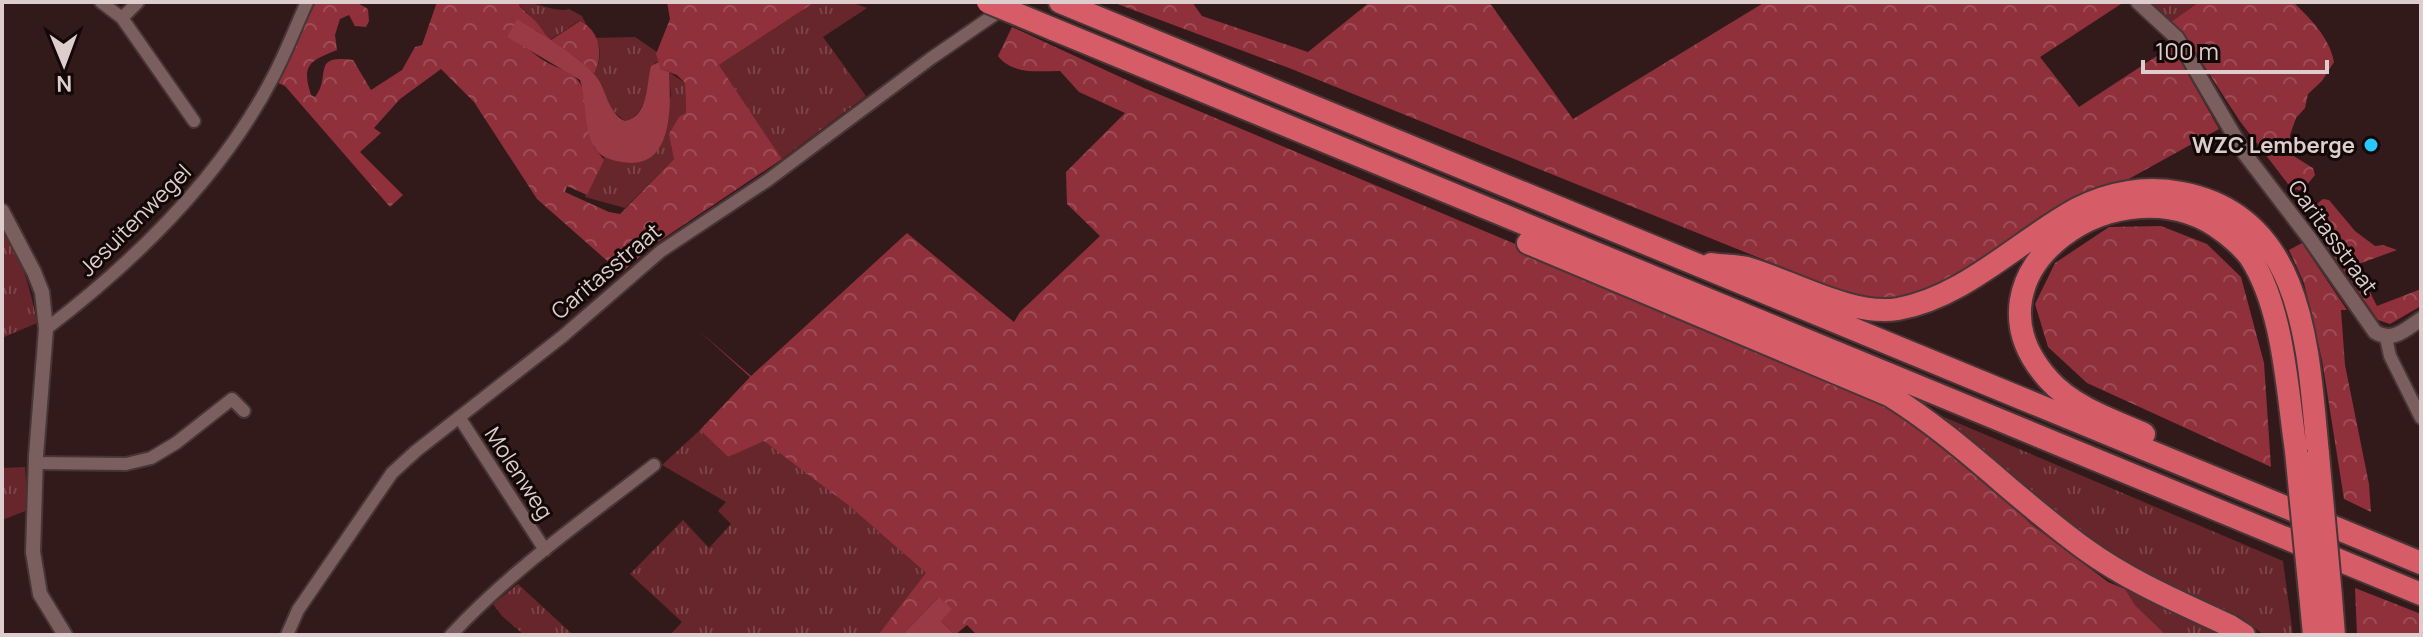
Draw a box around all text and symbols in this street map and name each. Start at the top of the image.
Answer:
north arrow [24,24,104,104]
scale bar [2143,24,2327,74]
text: 100 m [2155,34,2219,67]
text: N [56,69,73,99]
place label: WZC Lemberge [2192,130,2355,160]
marker: WZC Lemberge [2362,136,2380,154]
street label: Jesuitenwegel [72,157,198,283]
street label: Caritasstraat [2281,174,2385,300]
street label: Caritasstraat [545,216,667,326]
street label: Molenweg [478,421,560,525]

